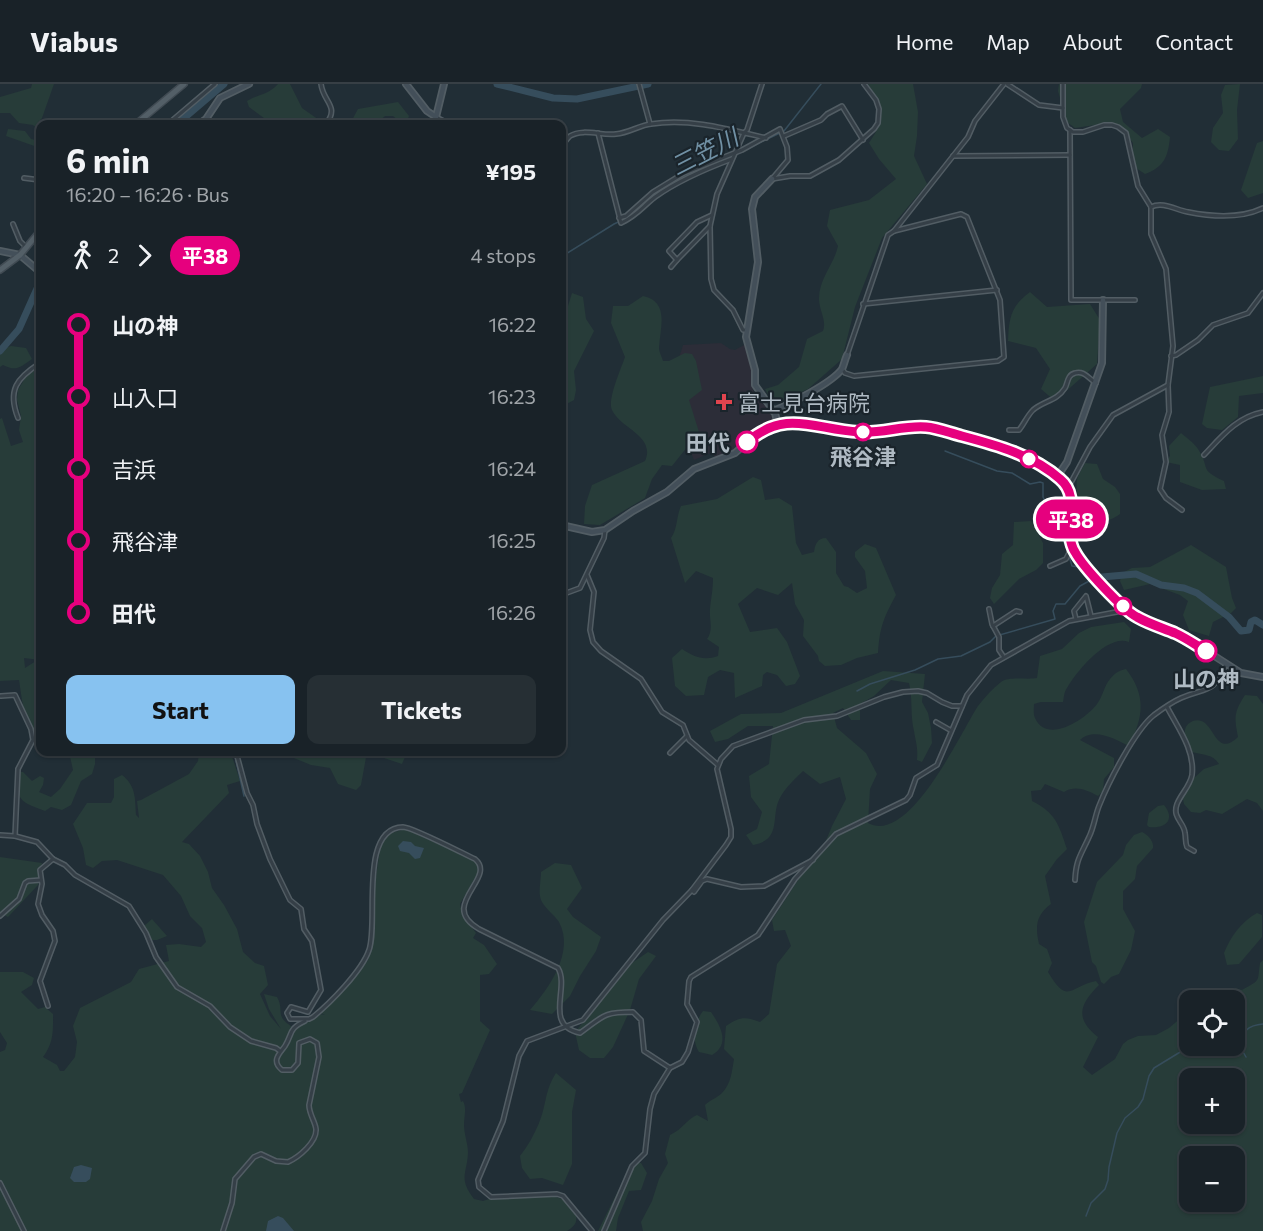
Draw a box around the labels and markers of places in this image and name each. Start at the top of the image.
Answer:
place label: 富士見台病院 [738,389,870,416]
marker: 富士見台病院 [715,393,733,411]
marker: 飛谷津 [854,423,872,441]
place label: 田代 [686,429,730,456]
marker: 田代 [736,431,758,453]
place label: 飛谷津 [830,443,896,470]
unlabelled marker [1020,450,1038,468]
unlabelled marker [1114,597,1132,615]
marker: 山の神 [1195,640,1217,662]
place label: 山の神 [1173,665,1239,692]

